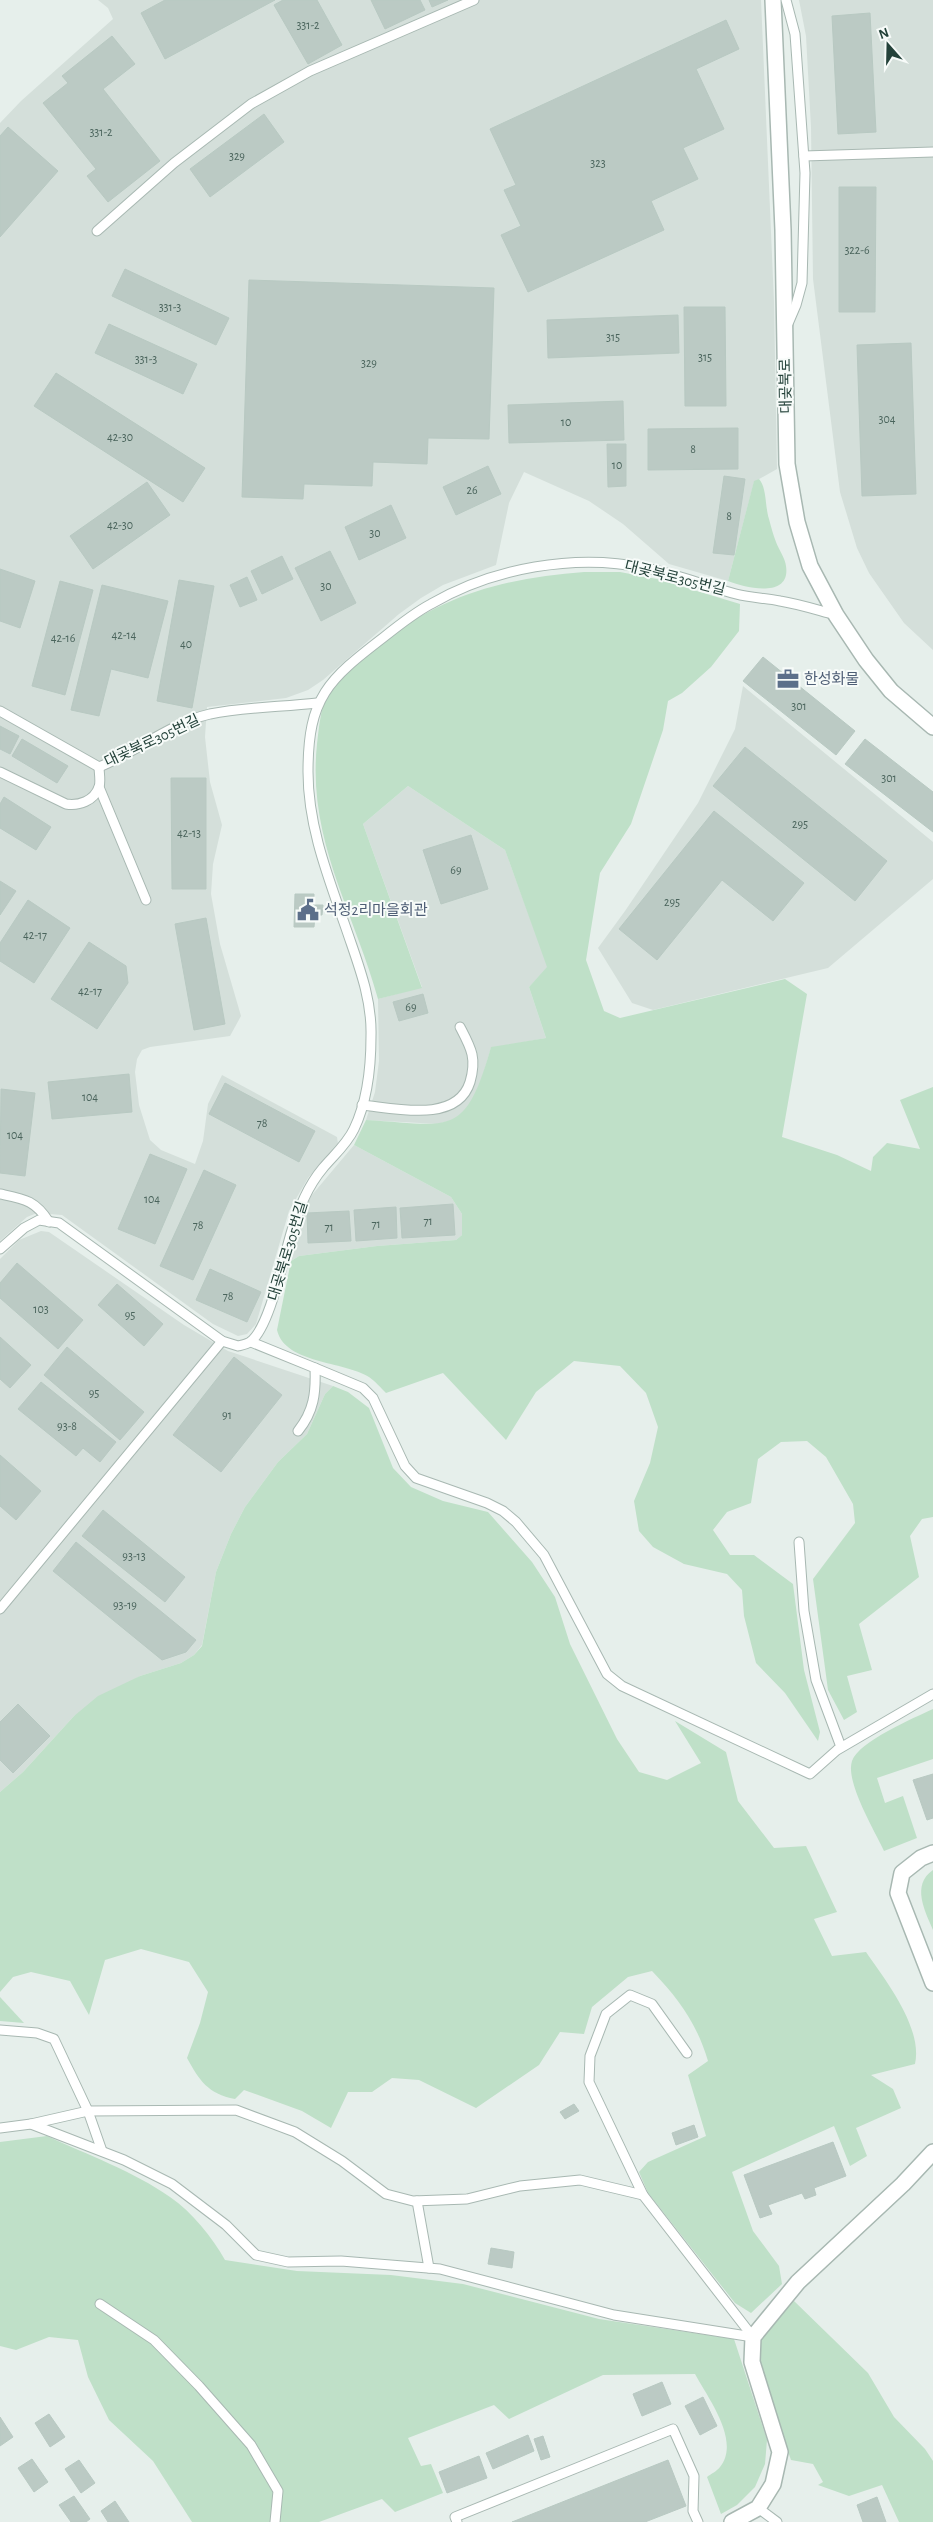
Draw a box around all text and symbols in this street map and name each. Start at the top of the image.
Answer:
house number: 331-2 [296,19,320,31]
north arrow [863,20,913,70]
text: N [877,25,891,42]
house number: 331-2 [89,126,113,138]
house number: 329 [229,150,245,162]
house number: 323 [590,157,606,169]
house number: 322-6 [844,244,870,256]
house number: 331-3 [159,301,181,313]
house number: 315 [606,331,620,343]
house number: 315 [698,351,712,363]
house number: 331-3 [135,353,157,365]
house number: 329 [361,357,377,369]
street label: 대곶북로 [777,358,794,414]
house number: 304 [878,413,896,425]
house number: 10 [561,416,571,428]
house number: 42-30 [107,431,133,443]
house number: 8 [690,443,696,455]
house number: 10 [612,459,622,471]
house number: 26 [466,484,478,496]
house number: 8 [726,510,732,522]
house number: 42-30 [107,519,133,531]
house number: 30 [369,527,381,539]
street label: 대곶북로305번길 [623,557,727,598]
house number: 30 [320,580,332,592]
house number: 42-14 [112,629,137,641]
house number: 42-16 [51,632,76,644]
house number: 40 [180,638,192,650]
office icon: 한성화물 [775,666,801,692]
place label: 한성화물 [804,671,859,687]
house number: 301 [791,700,807,712]
street label: 대곶북로305번길 [102,711,202,770]
house number: 301 [881,772,897,784]
house number: 295 [792,818,808,830]
house number: 42-13 [177,827,201,839]
house number: 69 [450,864,462,876]
house number: 295 [664,896,680,908]
public building icon: 석정2리마을회관 [295,897,321,923]
place label: 석정2리마을회관 [324,902,428,918]
house number: 42-17 [23,929,47,941]
house number: 42-17 [78,985,102,997]
house number: 69 [405,1001,417,1013]
house number: 104 [82,1091,98,1103]
house number: 78 [257,1117,268,1129]
house number: 104 [7,1129,23,1141]
house number: 104 [144,1193,160,1205]
street label: 대곶북로305번길 [265,1199,310,1303]
house number: 71 [423,1215,433,1227]
house number: 71 [371,1218,381,1230]
house number: 78 [193,1219,204,1231]
house number: 71 [324,1221,334,1233]
house number: 78 [223,1290,234,1302]
house number: 103 [33,1303,49,1315]
house number: 95 [125,1309,135,1321]
house number: 95 [89,1387,99,1399]
house number: 91 [222,1409,232,1421]
house number: 93-8 [57,1420,77,1432]
house number: 93-13 [122,1550,146,1562]
house number: 93-19 [113,1599,137,1611]

